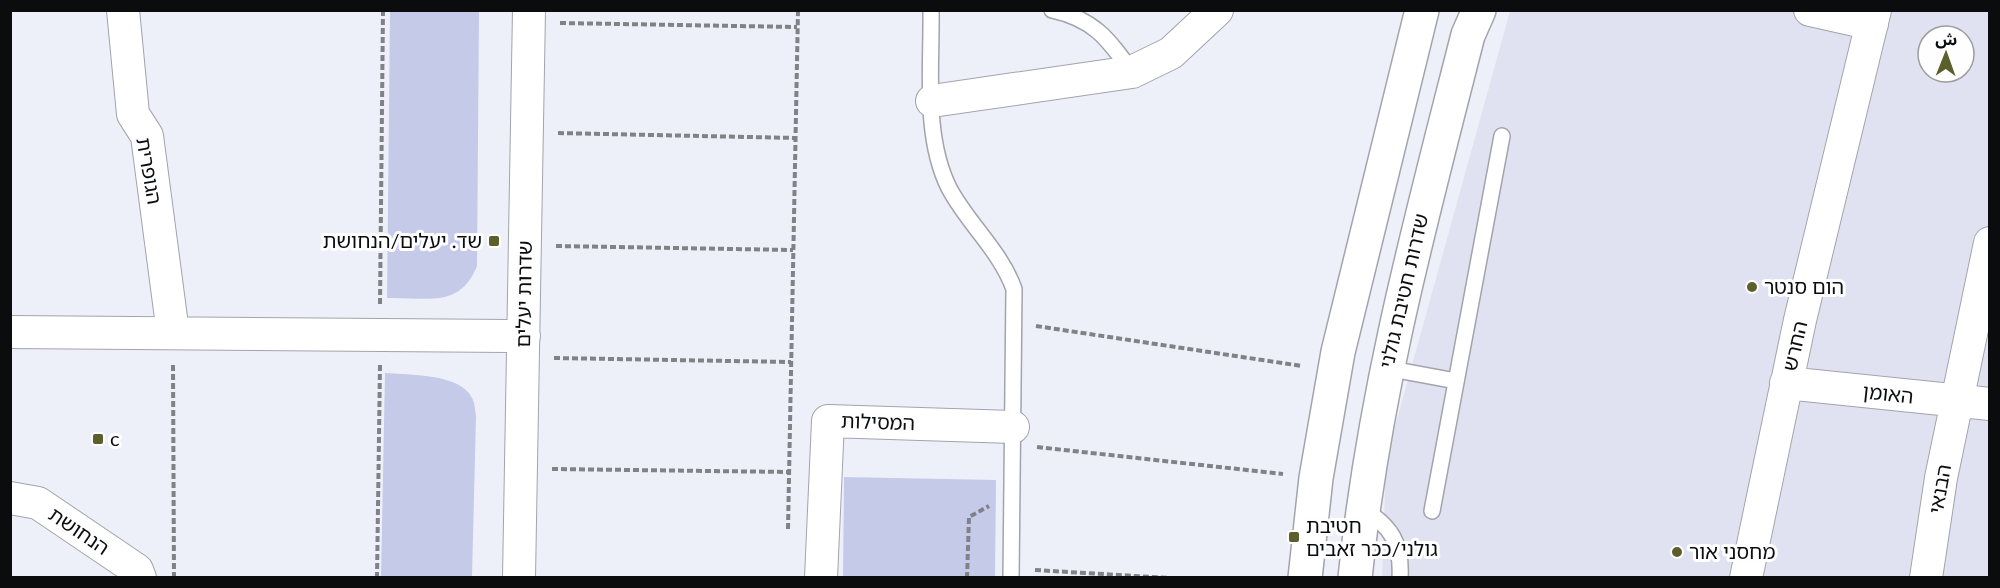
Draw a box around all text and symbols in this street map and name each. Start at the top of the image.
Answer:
north arrow [1916,24,1976,84]
text: ش [1935,29,1957,49]
street label: הגופרית [132,136,168,206]
street label: שדרות חטיבת גולני [1374,211,1432,370]
place label: שד. יעלים/הנחושת [323,228,482,252]
marker: שד. יעלים/הנחושת [487,234,501,248]
street label: שדרות יעלים [510,240,536,348]
place label: הום סנטר [1764,274,1844,298]
marker: הום סנטר [1745,280,1759,294]
street label: החרש [1777,318,1811,373]
street label: האומן [1861,378,1915,408]
street label: המסילות [841,408,916,434]
place label: с [110,426,120,450]
marker: с [91,432,105,446]
street label: הבנאי [1923,462,1955,515]
street label: הנחושת [45,501,114,559]
place label: חטיבת גולני/ככר זאבים [1306,513,1438,560]
marker: חטיבת גולני/ככר זאבים [1287,530,1301,544]
place label: מחסני אור [1689,539,1776,563]
marker: מחסני אור [1670,545,1684,559]

